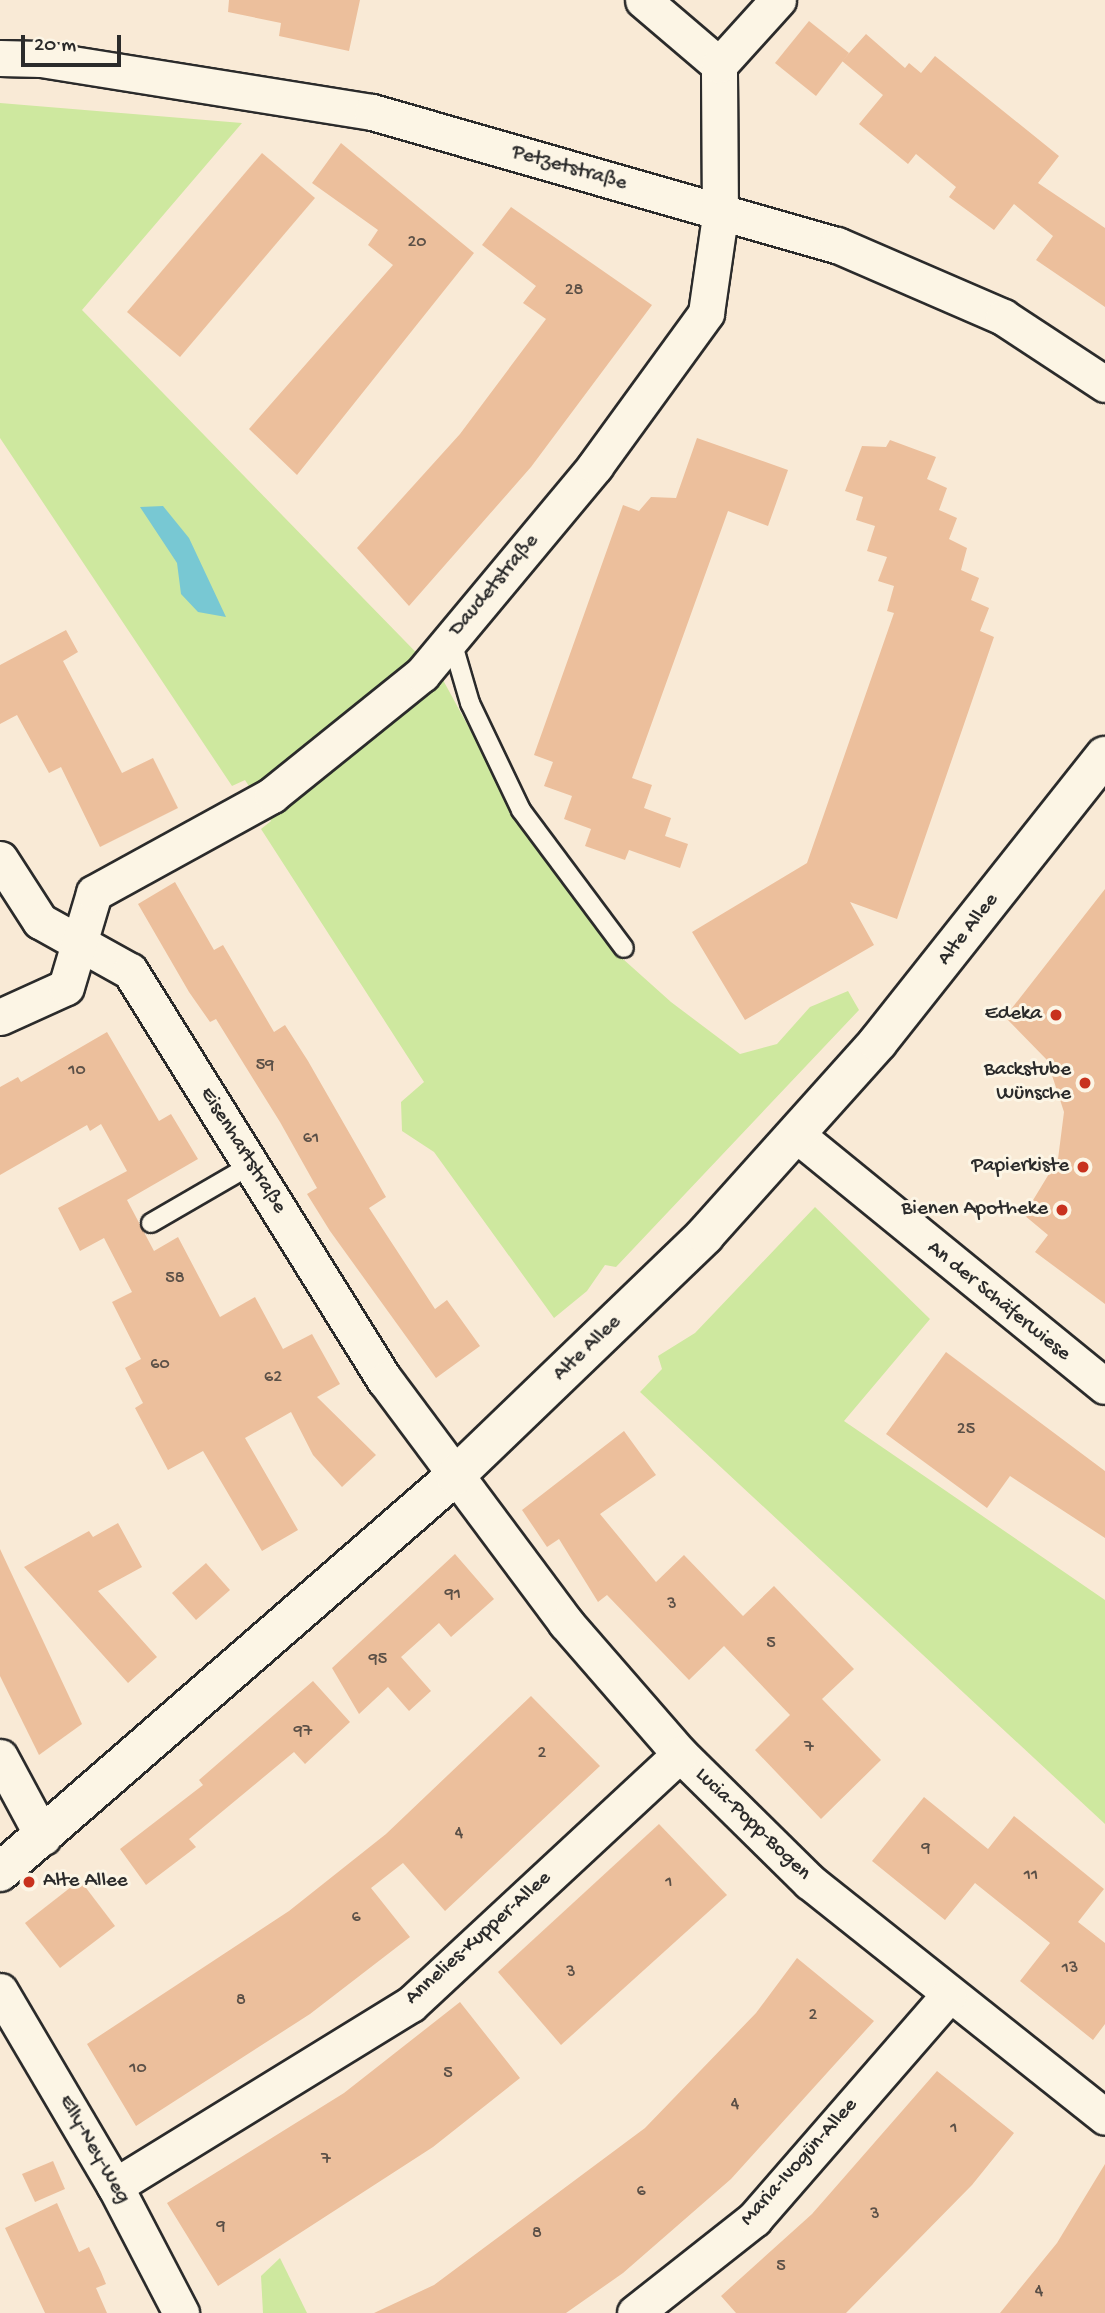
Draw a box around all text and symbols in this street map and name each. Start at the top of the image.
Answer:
scale bar [24,21,124,65]
text: 20 m [34,34,76,59]
street label: Petzetstraße [508,141,630,197]
house number: 20 [407,232,427,254]
house number: 28 [565,280,583,302]
street label: Daudetstraße [445,530,545,642]
street label: Alte Allee [933,889,1005,971]
place label: Edeka [985,1002,1042,1028]
marker: Edeka [1048,1007,1064,1023]
house number: 59 [256,1055,274,1077]
place label: Backstube Wünsche [984,1058,1071,1108]
house number: 10 [68,1060,86,1082]
marker: Backstube Wünsche [1077,1075,1093,1091]
street label: Eisenhartstraße [193,1083,291,1219]
house number: 61 [303,1128,319,1150]
place label: Papierkiste [972,1154,1069,1180]
marker: Papierkiste [1075,1159,1091,1175]
place label: Bienen Apotheke [902,1197,1048,1223]
marker: Bienen Apotheke [1054,1202,1070,1218]
street label: An der Schäferwiese [921,1236,1075,1368]
house number: 58 [165,1268,185,1290]
street label: Alte Allee [549,1311,627,1387]
house number: 60 [150,1354,170,1376]
house number: 62 [264,1367,282,1389]
house number: 25 [957,1419,975,1441]
house number: 91 [445,1584,461,1606]
house number: 3 [667,1594,677,1616]
house number: 5 [766,1633,776,1655]
house number: 95 [369,1649,387,1671]
house number: 97 [294,1721,312,1743]
house number: 7 [804,1737,814,1759]
house number: 2 [538,1743,546,1765]
street label: Lucia-Popp-Bogen [689,1763,815,1887]
house number: 4 [455,1823,463,1845]
house number: 9 [921,1838,931,1860]
house number: 11 [1024,1865,1038,1887]
street label: Annelies-Kupper-Allee [401,1867,557,2011]
place label: Alte Allee [43,1869,128,1895]
house number: 1 [665,1872,673,1894]
marker: Alte Allee [21,1874,37,1890]
house number: 6 [351,1907,361,1929]
house number: 13 [1062,1958,1078,1980]
house number: 3 [566,1962,576,1984]
house number: 8 [236,1990,246,2012]
house number: 2 [809,2005,817,2027]
house number: 10 [129,2058,147,2080]
house number: 5 [443,2063,453,2085]
street label: Elly-Ney-Weg [52,2091,134,2209]
house number: 4 [731,2094,739,2116]
street label: Maria-Ivogün-Allee [736,2094,864,2232]
house number: 1 [950,2118,958,2140]
house number: 7 [321,2149,331,2171]
house number: 6 [636,2181,646,2203]
house number: 3 [870,2204,880,2226]
house number: 9 [216,2216,226,2238]
house number: 8 [532,2223,542,2245]
house number: 5 [776,2256,786,2278]
house number: 4 [1035,2281,1043,2303]

